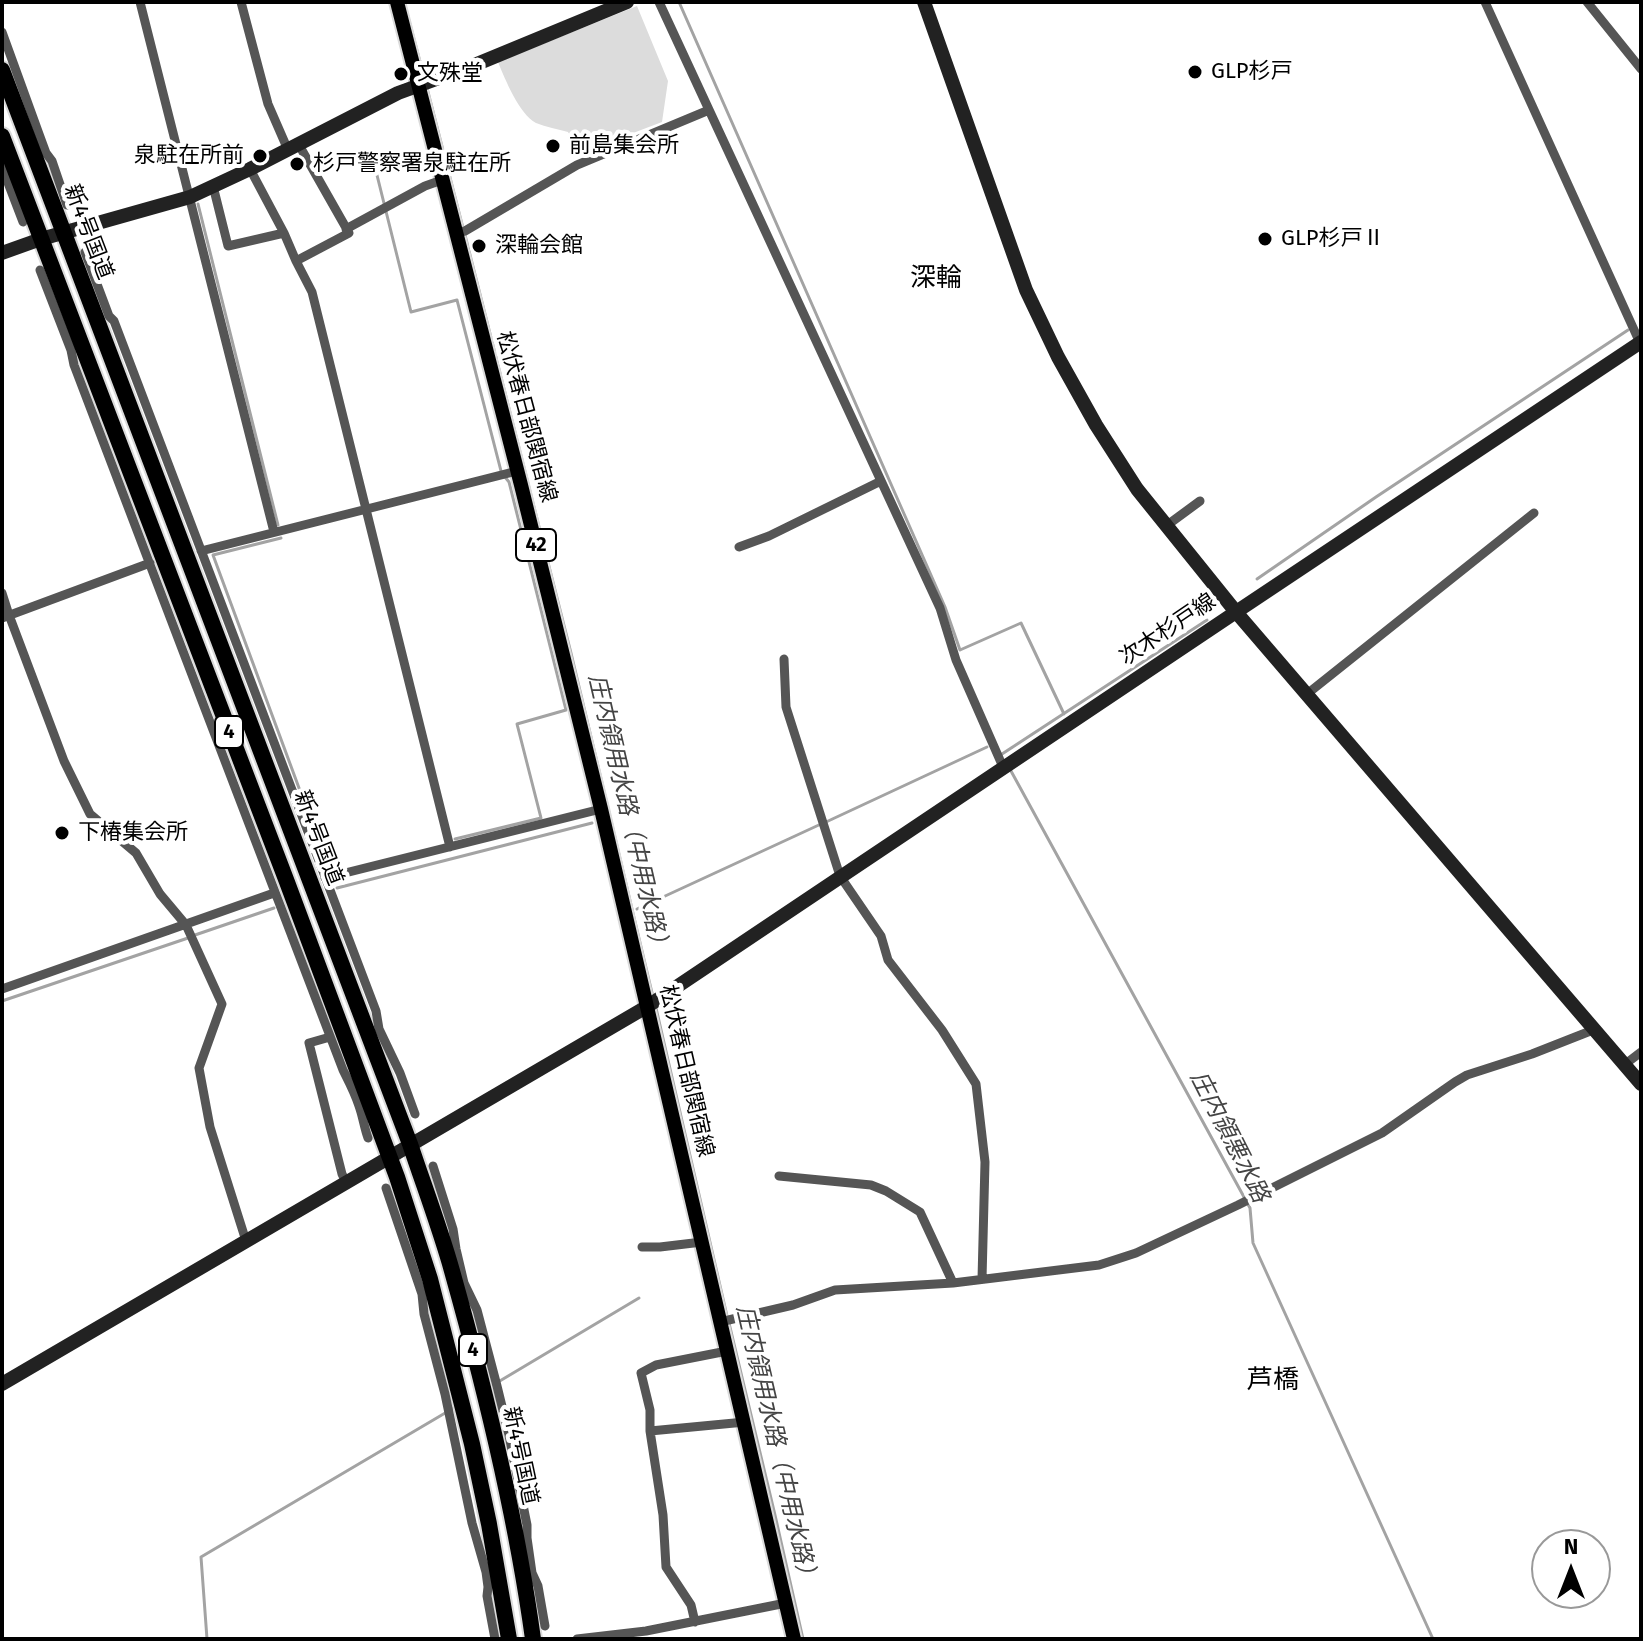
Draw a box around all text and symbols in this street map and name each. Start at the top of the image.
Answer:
place label: GLP杉戸 [1211,59,1293,85]
place label: 文殊堂 [417,61,483,87]
marker: GLP杉戸 [1186,63,1204,81]
marker: 文殊堂 [392,65,410,83]
place label: 前島集会所 [569,133,679,159]
marker: 前島集会所 [544,137,562,155]
place label: 泉駐在所前 [134,143,244,169]
marker: 泉駐在所前 [251,147,269,165]
place label: 杉戸警察署泉駐在所 [313,151,511,177]
marker: 杉戸警察署泉駐在所 [288,155,306,173]
street label: 新4号国道 [58,181,118,283]
place label: GLP杉戸Ⅱ [1281,226,1385,252]
marker: GLP杉戸Ⅱ [1256,230,1274,248]
place label: 深輪会館 [495,233,583,259]
marker: 深輪会館 [470,237,488,255]
district label: 深輪 [910,263,962,295]
street label: 松伏春日部関宿線 [490,329,562,505]
road number: 42 [516,529,556,561]
street label: 次木杉戸線 [1115,588,1221,672]
water label: 庄内領用水路（中用水路） [582,671,674,959]
road number: 4 [215,716,243,748]
street label: 新4号国道 [288,787,348,889]
place label: 下椿集会所 [78,820,188,846]
marker: 下椿集会所 [53,824,71,842]
street label: 松伏春日部関宿線 [653,982,719,1160]
water label: 庄内領悪水路 [1183,1066,1275,1208]
water label: 庄内領用水路（中用水路） [730,1302,822,1590]
road number: 4 [459,1334,487,1366]
district label: 芦橋 [1247,1365,1299,1397]
street label: 新4号国道 [497,1404,543,1508]
north arrow [1531,1529,1611,1609]
text: N [1564,1533,1578,1560]

